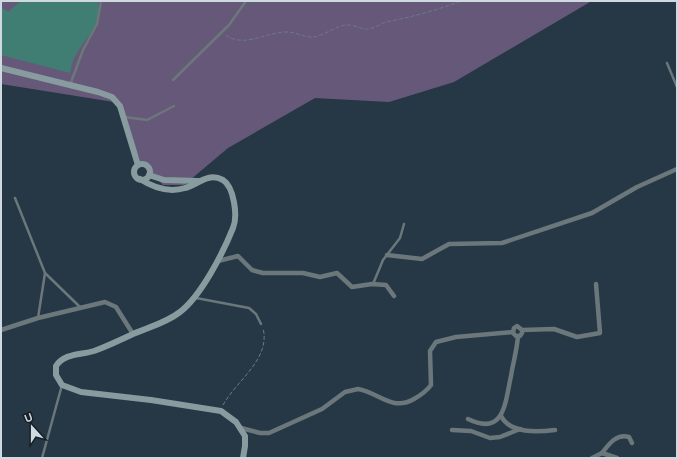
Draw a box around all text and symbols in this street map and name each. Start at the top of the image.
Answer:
north arrow [12,407,52,447]
text: U [23,411,35,426]

